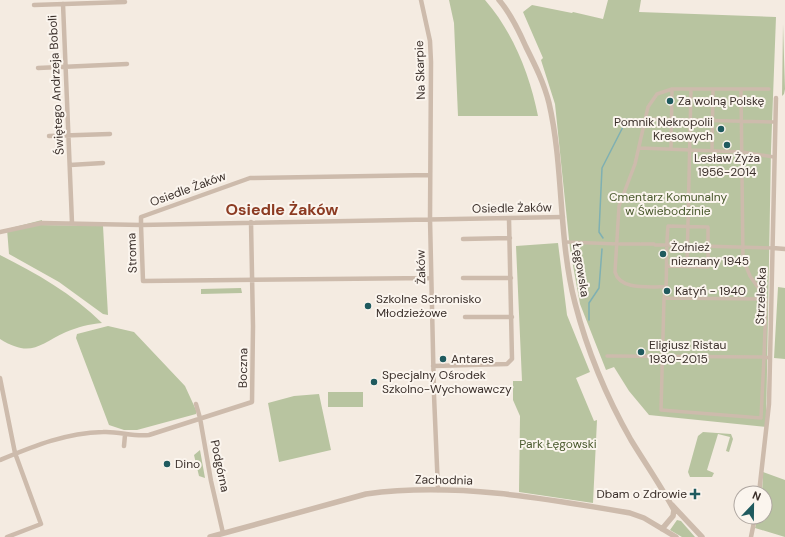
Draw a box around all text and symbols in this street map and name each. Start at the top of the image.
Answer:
street label: Świętego Andrzeja Boboli [44,15,68,155]
street label: Na Skarpie [411,40,429,100]
place label: Za wolną Polskę [678,93,765,109]
marker: Za wolną Polskę [665,96,675,106]
place label: Pomnik Nekropolii Kresowych [614,114,713,144]
marker: Pomnik Nekropolii Kresowych [716,124,726,134]
marker: Lesław Żyża 1956-2014 [722,140,732,150]
place label: Lesław Żyża 1956-2014 [694,150,760,180]
street label: Osiedle Żaków [148,168,228,210]
park label: Cmentarz Komunalny w Świebodzinie [609,189,727,219]
district label: Osiedle Żaków [225,199,339,220]
street label: Osiedle Żaków [472,199,552,217]
street label: Stroma [123,233,141,273]
place label: Żołnież nieznany 1945 [671,239,749,269]
street label: Łęgowska [569,242,593,298]
marker: Żołnież nieznany 1945 [658,249,668,259]
street label: Żaków [413,250,429,284]
street label: Strzelecka [752,267,770,325]
place label: Katyń - 1940 [675,283,746,299]
marker: Katyń - 1940 [662,286,672,296]
place label: Szkolne Schronisko Młodzieżowe [376,291,481,321]
marker: Szkolne Schronisko Młodzieżowe [363,301,373,311]
place label: Eligiusz Ristau 1930-2015 [649,337,727,367]
marker: Eligiusz Ristau 1930-2015 [636,347,646,357]
street label: Boczna [235,348,251,388]
place label: Antares [451,351,494,367]
marker: Antares [438,354,448,364]
place label: Specjalny Ośrodek Szkolno-Wychowawczy [382,367,512,397]
marker: Specjalny Ośrodek Szkolno-Wychowawczy [369,377,379,387]
park label: Park Łęgowski [519,436,597,452]
street label: Podgórna [207,439,233,493]
place label: Dino [175,456,200,472]
marker: Dino [162,459,172,469]
street label: Zachodnia [415,471,473,489]
north arrow [733,485,773,525]
place label: Dbam o Zdrowie [597,486,687,502]
text: N [750,488,763,504]
marker: Dbam o Zdrowie [690,489,700,499]

